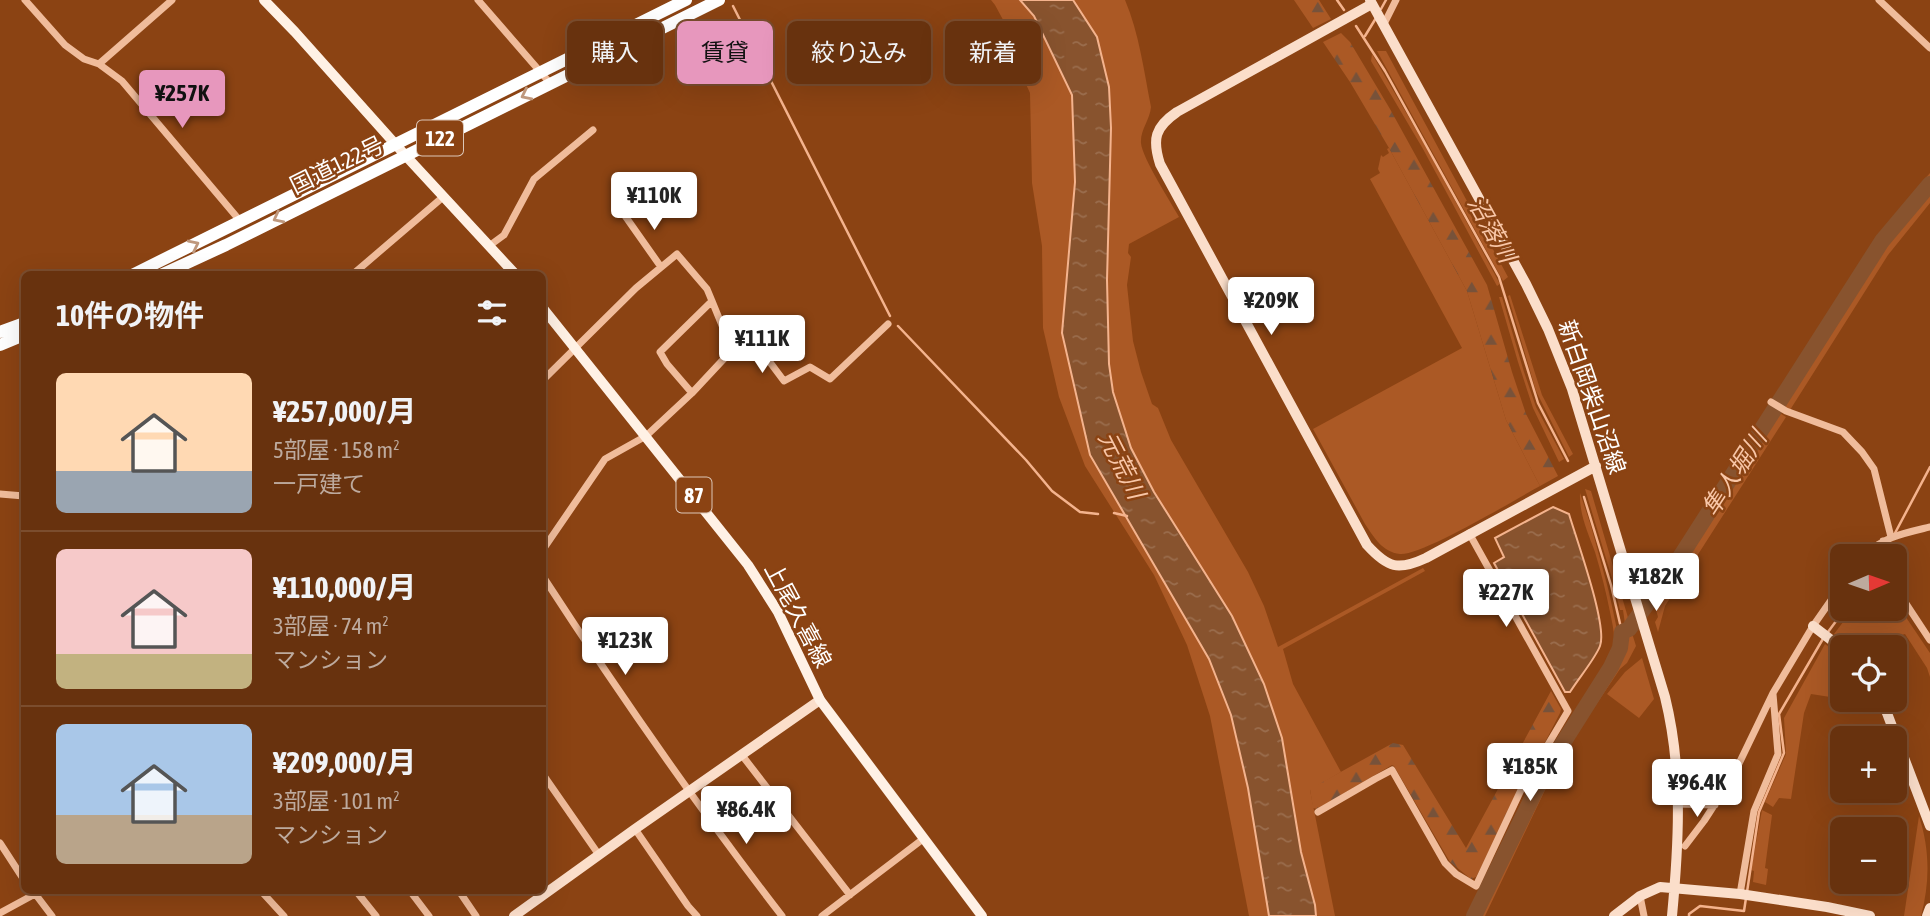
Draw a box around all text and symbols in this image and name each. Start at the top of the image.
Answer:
chip: 購入 [567,21,663,84]
chip: 賃貸 [677,21,773,84]
chip: 絞り込み [787,21,931,84]
chip: 新着 [945,21,1041,84]
pin: ¥257K [133,71,231,130]
text: ¥257K [155,80,209,106]
one-way arrow [521,87,533,101]
road number: 122 [417,120,463,156]
street label: 国道122号 [286,131,388,199]
pin: ¥110K [605,173,703,232]
text: ¥110K [627,182,681,208]
water label: 沼落川 [1463,191,1523,270]
one-way arrow [273,210,285,223]
one-way arrow [187,239,199,253]
pin: ¥209K [1222,278,1320,337]
text: ¥209K [1244,287,1298,313]
icon: filters [473,294,511,332]
text: 10件の物件 [56,298,204,332]
pin: ¥111K [713,316,811,375]
street label: 新白岡柴山沼線 [1554,317,1630,477]
text: ¥111K [735,325,789,351]
text: ¥257,000/月 [273,394,416,428]
icon: home [112,401,196,485]
water label: 隼人堀川 [1697,423,1773,521]
water label: 元荒川 [1094,427,1152,506]
text: 5部屋 · 158 m² [273,437,400,463]
text: 一戸建て [273,471,365,497]
road number: 87 [676,477,712,512]
north arrow [1830,544,1908,621]
map controls [1830,544,1907,894]
pin: ¥182K [1607,554,1705,613]
street label: 上尾久喜線 [760,558,836,672]
text: ¥182K [1629,563,1683,589]
text: ¥110,000/月 [273,570,416,604]
pin: ¥227K [1457,570,1555,629]
icon: home [112,577,196,661]
text: ¥227K [1479,579,1533,605]
text: 3部屋 · 74 m² [273,613,389,639]
pin: ¥123K [576,618,674,677]
text: ¥123K [598,627,652,653]
button: locate [1830,635,1907,712]
text: マンション [273,647,388,673]
button: + [1830,726,1907,803]
pin: ¥185K [1481,744,1579,803]
text: ¥209,000/月 [273,745,416,779]
icon: home [112,752,196,836]
text: ¥185K [1503,753,1557,779]
pin: ¥96.4K [1640,760,1754,819]
text: ¥96.4K [1668,769,1726,795]
pin: ¥86.4K [689,786,803,846]
text: 3部屋 · 101 m² [273,788,400,814]
text: ¥86.4K [717,796,775,822]
button: − [1830,817,1907,894]
text: マンション [273,822,388,848]

